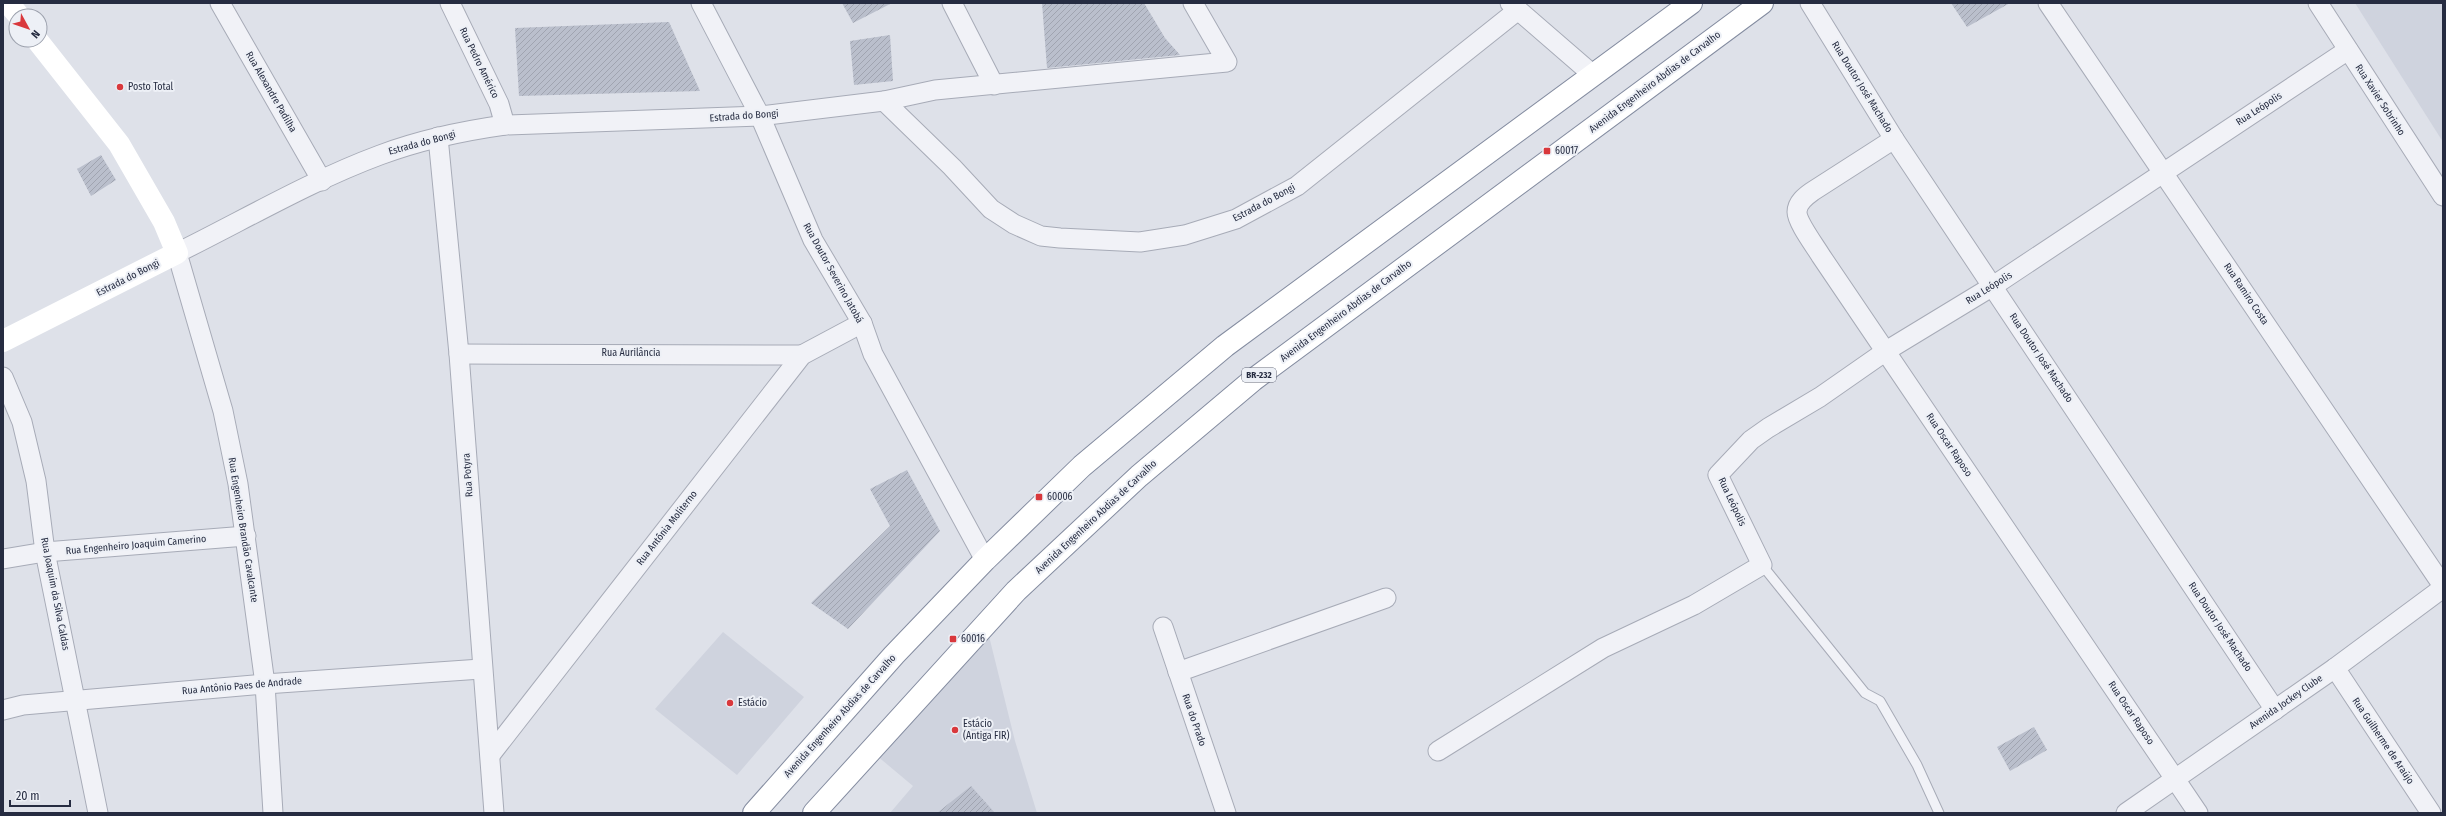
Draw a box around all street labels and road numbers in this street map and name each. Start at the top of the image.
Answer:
street label: Rua Pedro Américo [457,26,501,100]
street label: Avenida Engenheiro Abdias de Carvalho [1587,29,1723,135]
street label: Rua Doutor José Machado [1829,39,1895,135]
street label: Rua Alexandre Padilha [243,50,299,135]
street label: Rua Xavier Sobrinho [2352,62,2408,138]
street label: Rua Leópolis [2234,90,2284,128]
street label: Estrada do Bongi [709,108,779,124]
street label: Estrada do Bongi [387,128,457,158]
street label: Estrada do Bongi [1231,181,1297,225]
street label: Rua Doutor Severino Jatobá [800,221,866,325]
street label: Estrada do Bongi [95,257,161,299]
street label: Avenida Engenheiro Abdias de Carvalho [1278,258,1414,364]
street label: Rua Ramiro Costa [2221,261,2271,327]
street label: Rua Leópolis [1964,269,2014,307]
street label: Rua Doutor José Machado [2007,311,2075,405]
street label: Rua Aurilância [602,347,661,359]
road number: BR-232 [1242,368,1276,382]
street label: Rua Oscar Raposo [1923,411,1975,479]
street label: Rua Potyra [460,453,476,497]
street label: Rua Engenheiro Brandão Cavalcante [226,457,260,603]
street label: Avenida Engenheiro Abdias de Carvalho [1033,458,1159,576]
street label: Rua Leópolis [1715,476,1749,528]
street label: Rua Antônia Moliterno [634,488,700,568]
street label: Rua Engenheiro Joaquim Camerino [65,533,207,557]
street label: Rua Joaquim da Silva Caldas [38,536,72,652]
street label: Rua Doutor José Machado [2186,580,2254,674]
street label: Avenida Engenheiro Abdias de Carvalho [782,652,898,780]
street label: Avenida Jockey Clube [2247,672,2325,732]
street label: Rua Antônio Paes de Andrade [182,675,303,697]
street label: Rua Oscar Raposo [2105,679,2157,747]
street label: Rua do Prado [1179,692,1209,748]
street label: Rua Guilherme de Araújo [2350,695,2417,787]

